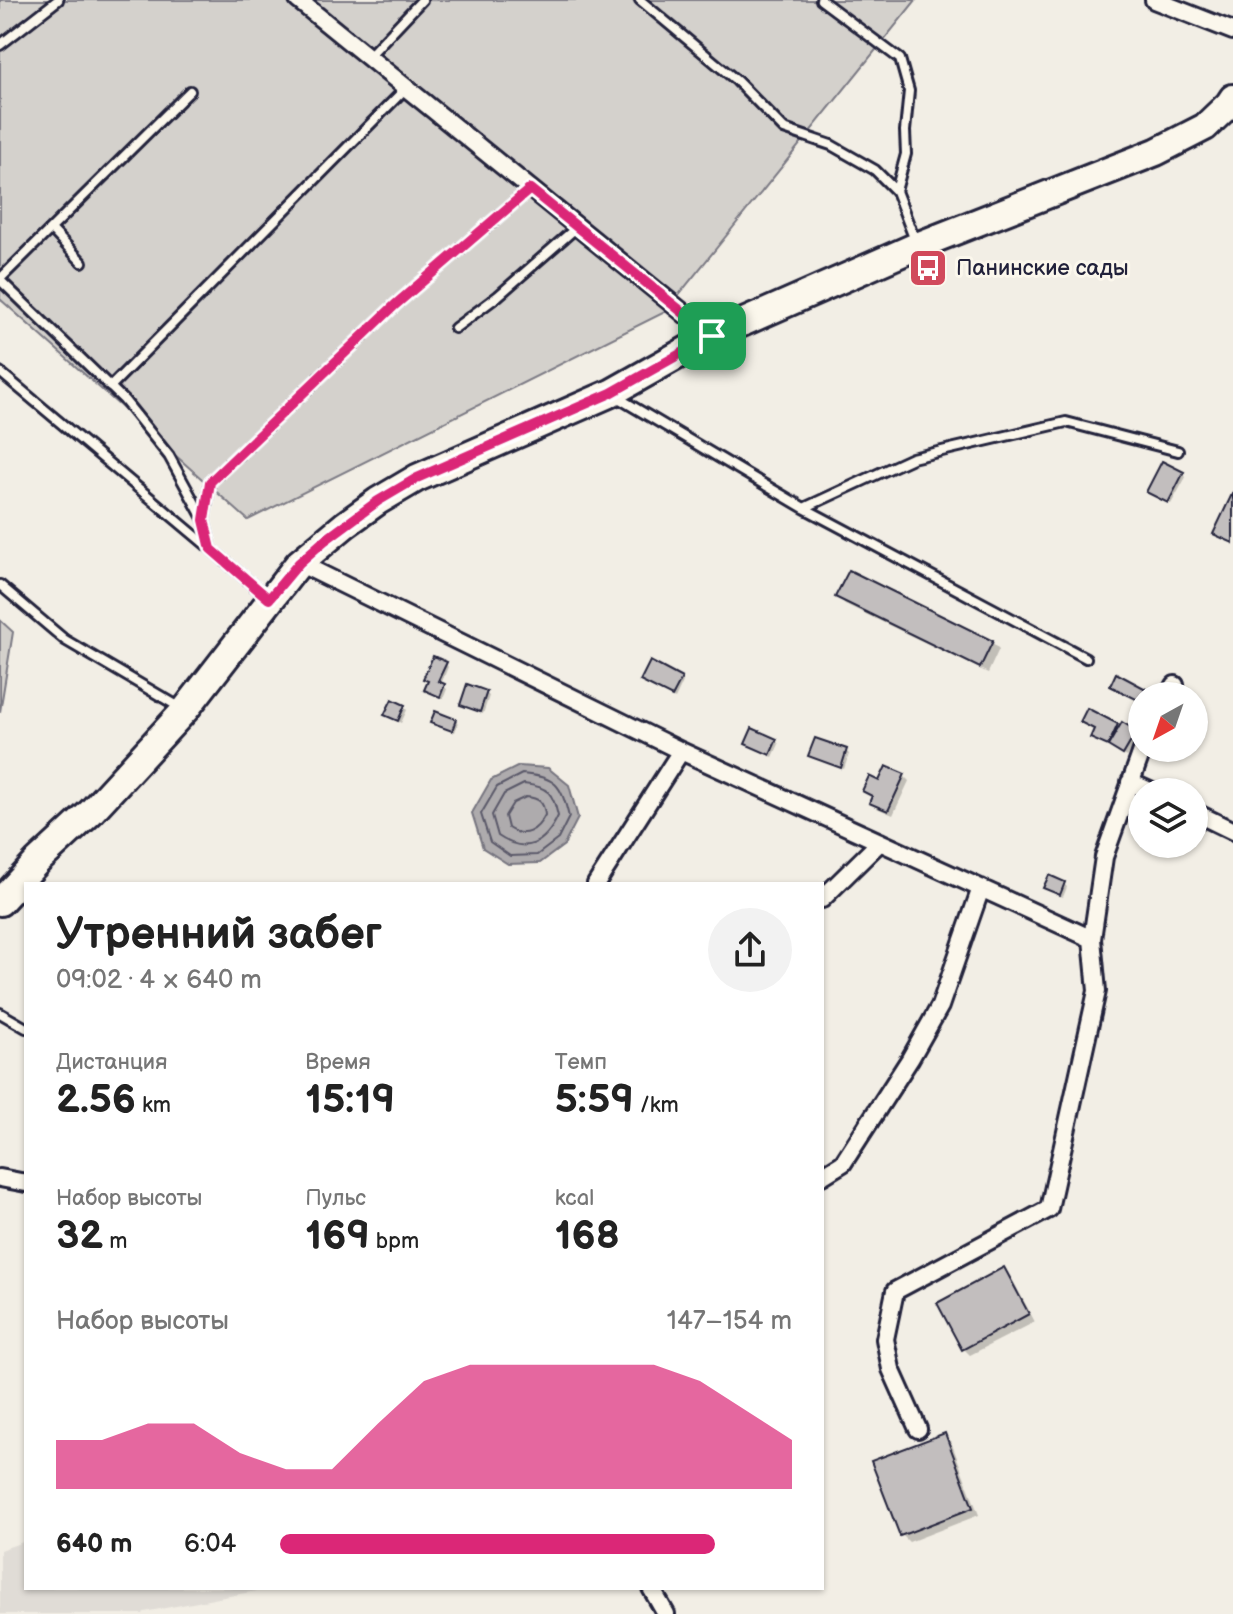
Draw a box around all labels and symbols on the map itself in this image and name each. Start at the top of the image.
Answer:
bus stop icon: Панинские сады [907,247,949,289]
place label: Панинские сады [956,255,1129,282]
pin [678,302,746,370]
north arrow [1128,682,1208,762]

